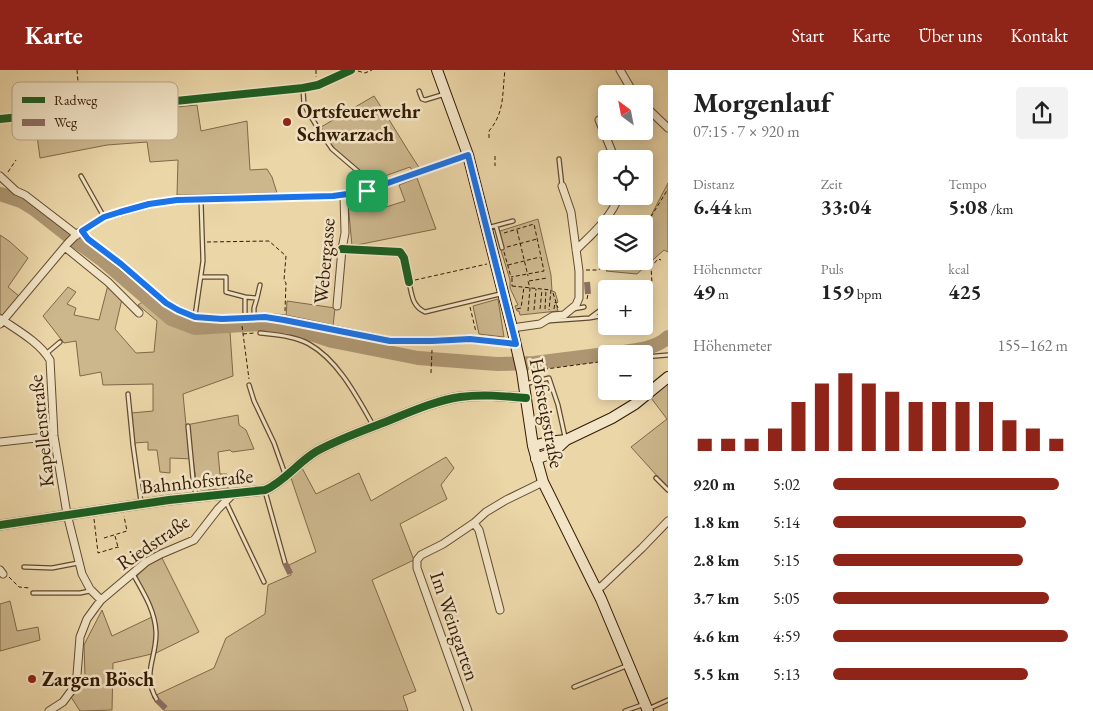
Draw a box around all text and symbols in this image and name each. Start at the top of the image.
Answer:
text: Karte [25,20,83,51]
text: Start [791,24,824,47]
text: Karte [852,24,890,47]
text: Über uns [918,24,982,47]
text: Kontakt [1010,24,1068,47]
legend [12,82,178,140]
text: Morgenlauf [693,84,831,120]
north arrow [598,85,652,140]
map controls [598,85,653,400]
button: share [1016,87,1068,139]
text: Radweg [54,91,98,109]
place label: Ortsfeuerwehr Schwarzach [297,98,421,147]
text: Weg [54,113,78,131]
marker: Ortsfeuerwehr Schwarzach [281,116,293,128]
text: 07:15 · 7 × 920 m [693,121,800,142]
button: locate [598,150,653,205]
pin [346,170,388,212]
text: Distanz [693,175,734,193]
text: Zeit [821,175,842,193]
text: Tempo [948,175,987,193]
icon: arrive [353,177,381,205]
text: 6.44 [693,193,732,220]
text: 33:04 [821,193,871,220]
text: 5:08 [948,193,988,220]
text: km [732,200,752,218]
text: /km [988,200,1013,218]
button: layers [598,215,653,270]
street label: Webergasse [307,217,341,305]
text: Höhenmeter [693,260,762,278]
text: Puls [821,260,844,278]
text: kcal [948,260,969,278]
text: 49 [693,278,715,305]
text: 159 [821,278,854,305]
text: 425 [948,278,982,305]
button: + [598,280,653,335]
text: m [715,285,729,303]
text: bpm [854,285,882,303]
text: Höhenmeter [693,335,772,356]
text: 155–162 m [997,335,1068,356]
button: − [598,345,653,400]
street label: Hofsteigstraße [524,356,570,471]
street label: Kapellenstraße [22,373,60,489]
street label: Bahnhofstraße [140,462,254,500]
text: 920 m [693,474,735,495]
text: 5:02 [773,474,800,495]
street label: Riedstraße [112,508,194,576]
text: 1.8 km [693,512,739,533]
text: 5:14 [773,512,800,533]
text: 2.8 km [693,550,739,571]
text: 5:15 [773,550,800,571]
street label: Im Weingarten [424,568,486,685]
text: 3.7 km [693,588,739,609]
text: 5:05 [773,588,800,609]
text: 4.6 km [693,626,739,647]
text: 4:59 [773,626,800,647]
text: 5.5 km [693,664,739,685]
text: 5:13 [773,664,800,685]
place label: Zargen Bösch [42,666,154,692]
marker: Zargen Bösch [26,673,38,685]

